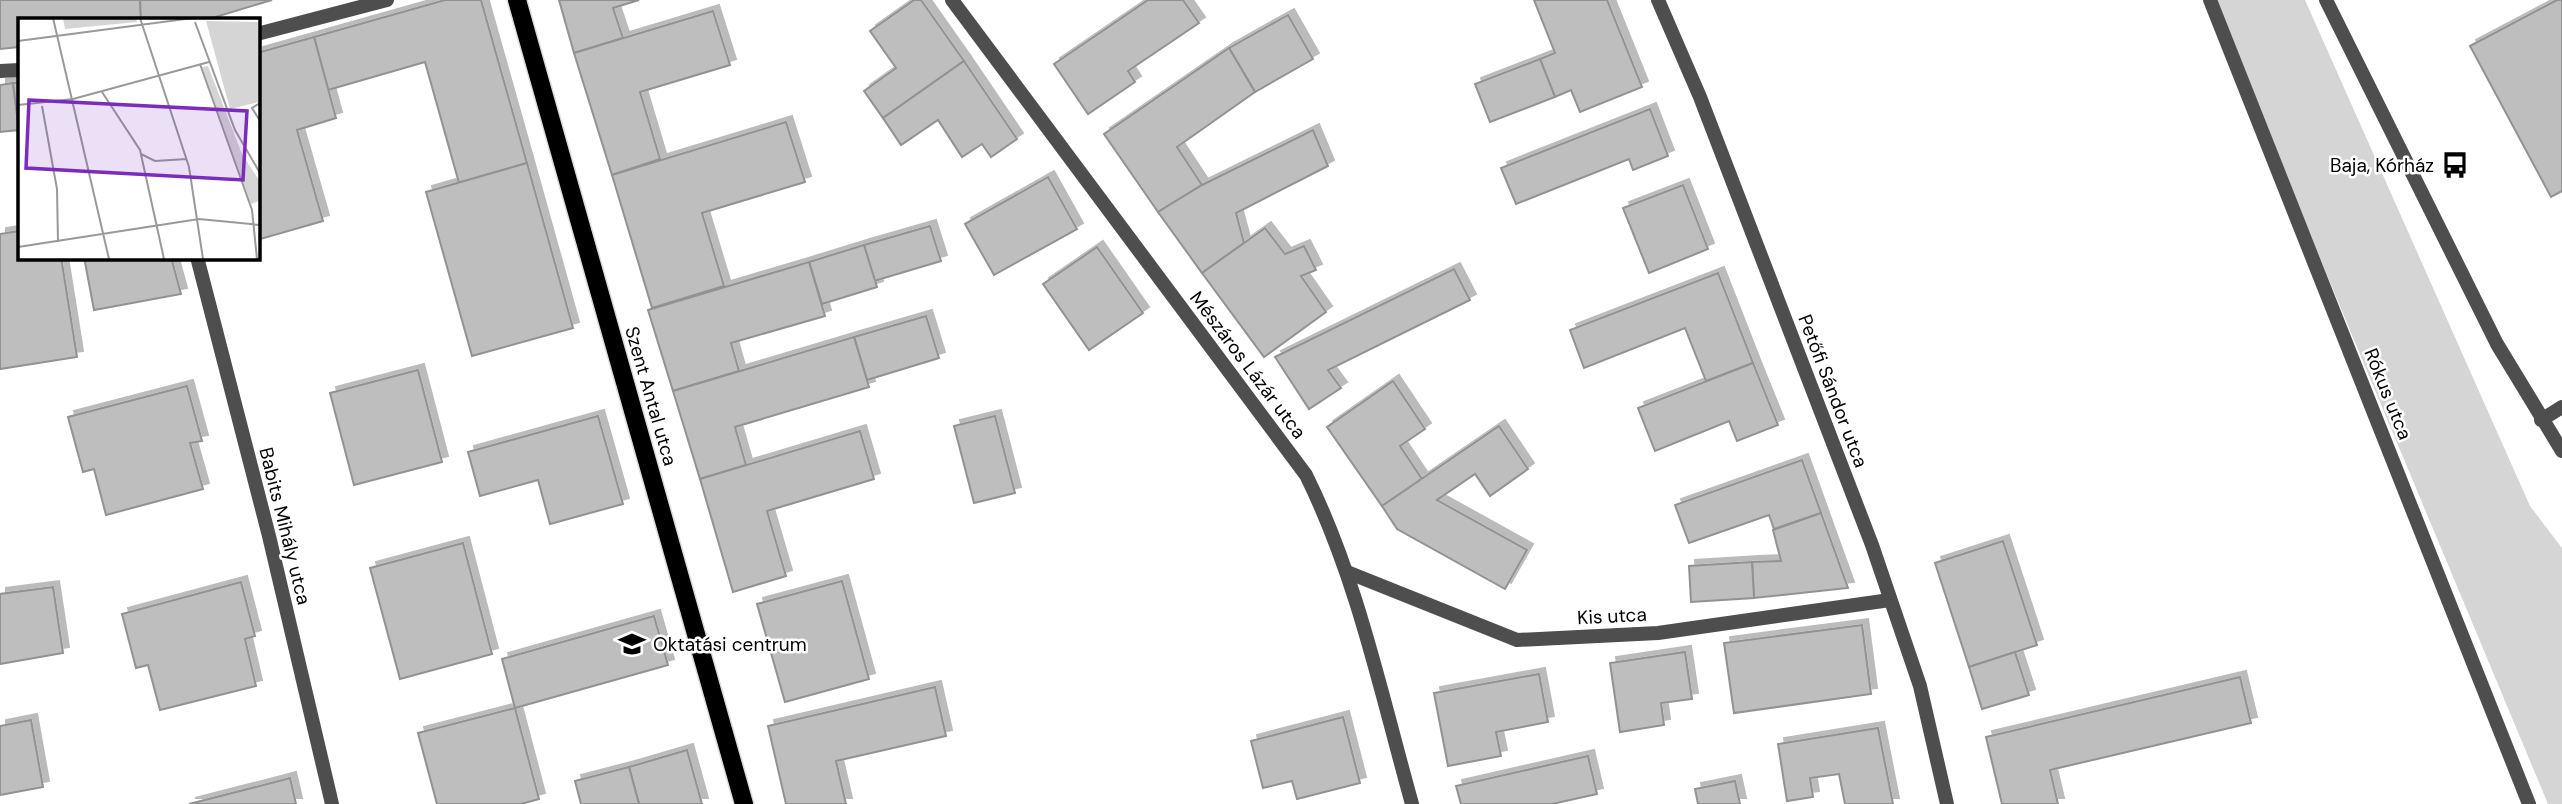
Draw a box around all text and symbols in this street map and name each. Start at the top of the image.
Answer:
inset map [18,18,259,259]
bus stop icon: Baja, Kórház [2440,150,2470,180]
place label: Baja, Kórház [2330,153,2434,178]
street label: Mészáros Lázár utca [1184,286,1312,444]
street label: Petőfi Sándor utca [1792,311,1874,471]
street label: Szent Antal utca [619,323,683,469]
street label: Rókus utca [2358,345,2418,443]
street label: Babits Mihály utca [253,445,317,607]
street label: Kis utca [1577,602,1647,630]
school or university icon: Oktatási centrum [617,629,647,659]
place label: Oktatási centrum [653,632,807,657]

